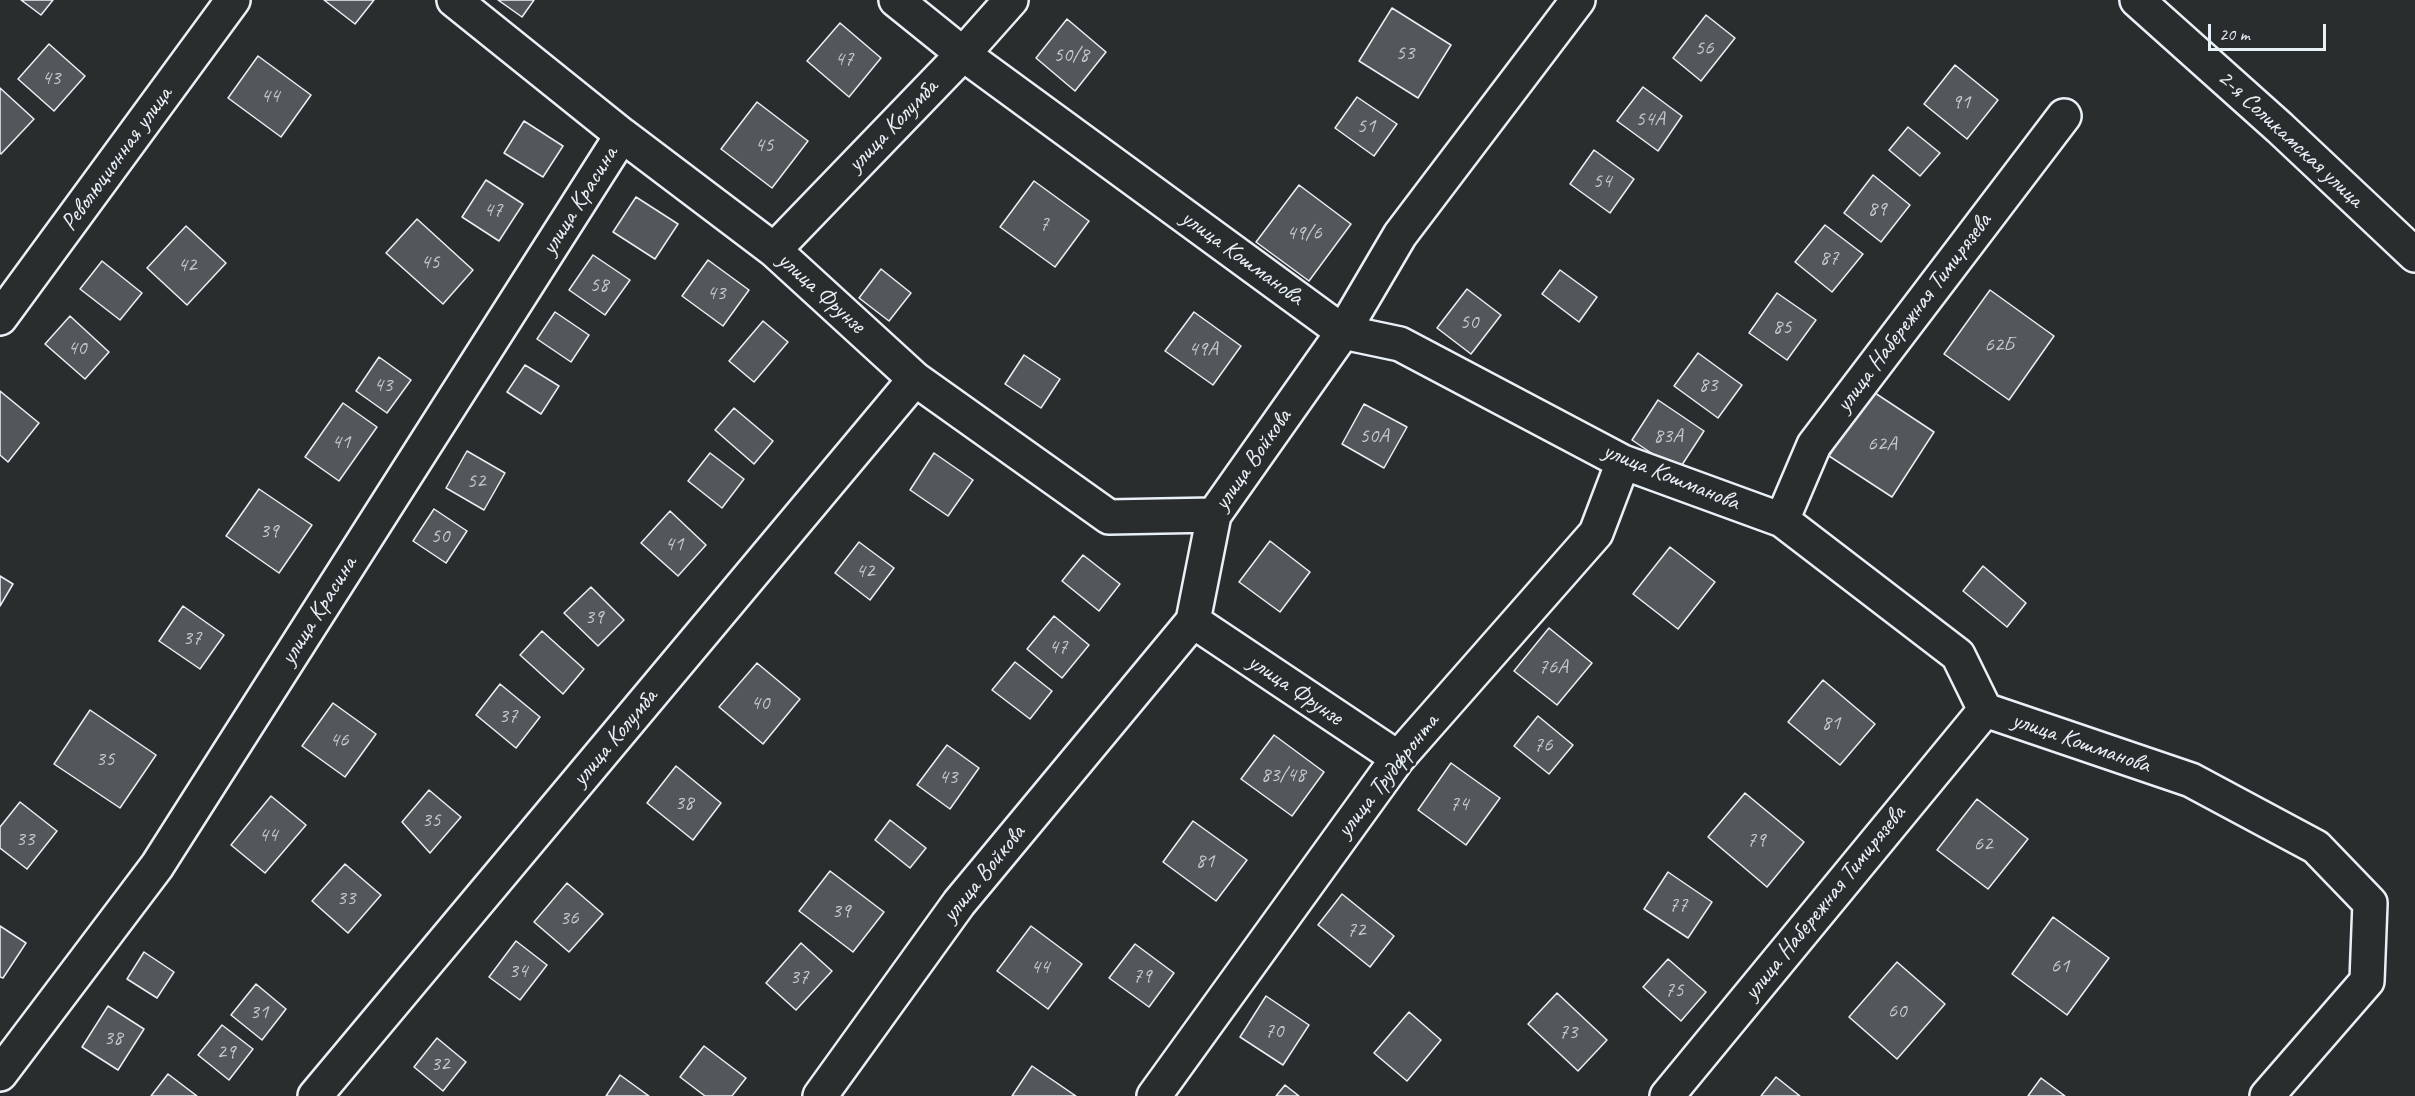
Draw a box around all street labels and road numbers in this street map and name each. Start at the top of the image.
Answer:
street label: 2-я Соликамская улица [2211,64,2369,214]
street label: улица Колумба [842,74,944,178]
street label: Революционная улица [55,81,179,237]
street label: улица Красина [535,141,625,261]
street label: улица Кошманова [1175,204,1309,312]
street label: улица Набережная Тимирязева [1830,208,1998,418]
street label: улица Фрунзе [771,246,871,340]
street label: улица Войкова [1208,404,1298,516]
street label: улица Кошманова [1599,437,1743,517]
street label: улица Красина [274,551,364,671]
street label: улица Фрунзе [1242,648,1348,732]
street label: улица Колумба [566,683,664,793]
street label: улица Кошманова [2008,706,2154,780]
street label: улица Трудфронта [1331,708,1445,844]
street label: улица Набережная Тимирязева [1738,800,1912,1006]
street label: улица Войкова [936,820,1032,928]

